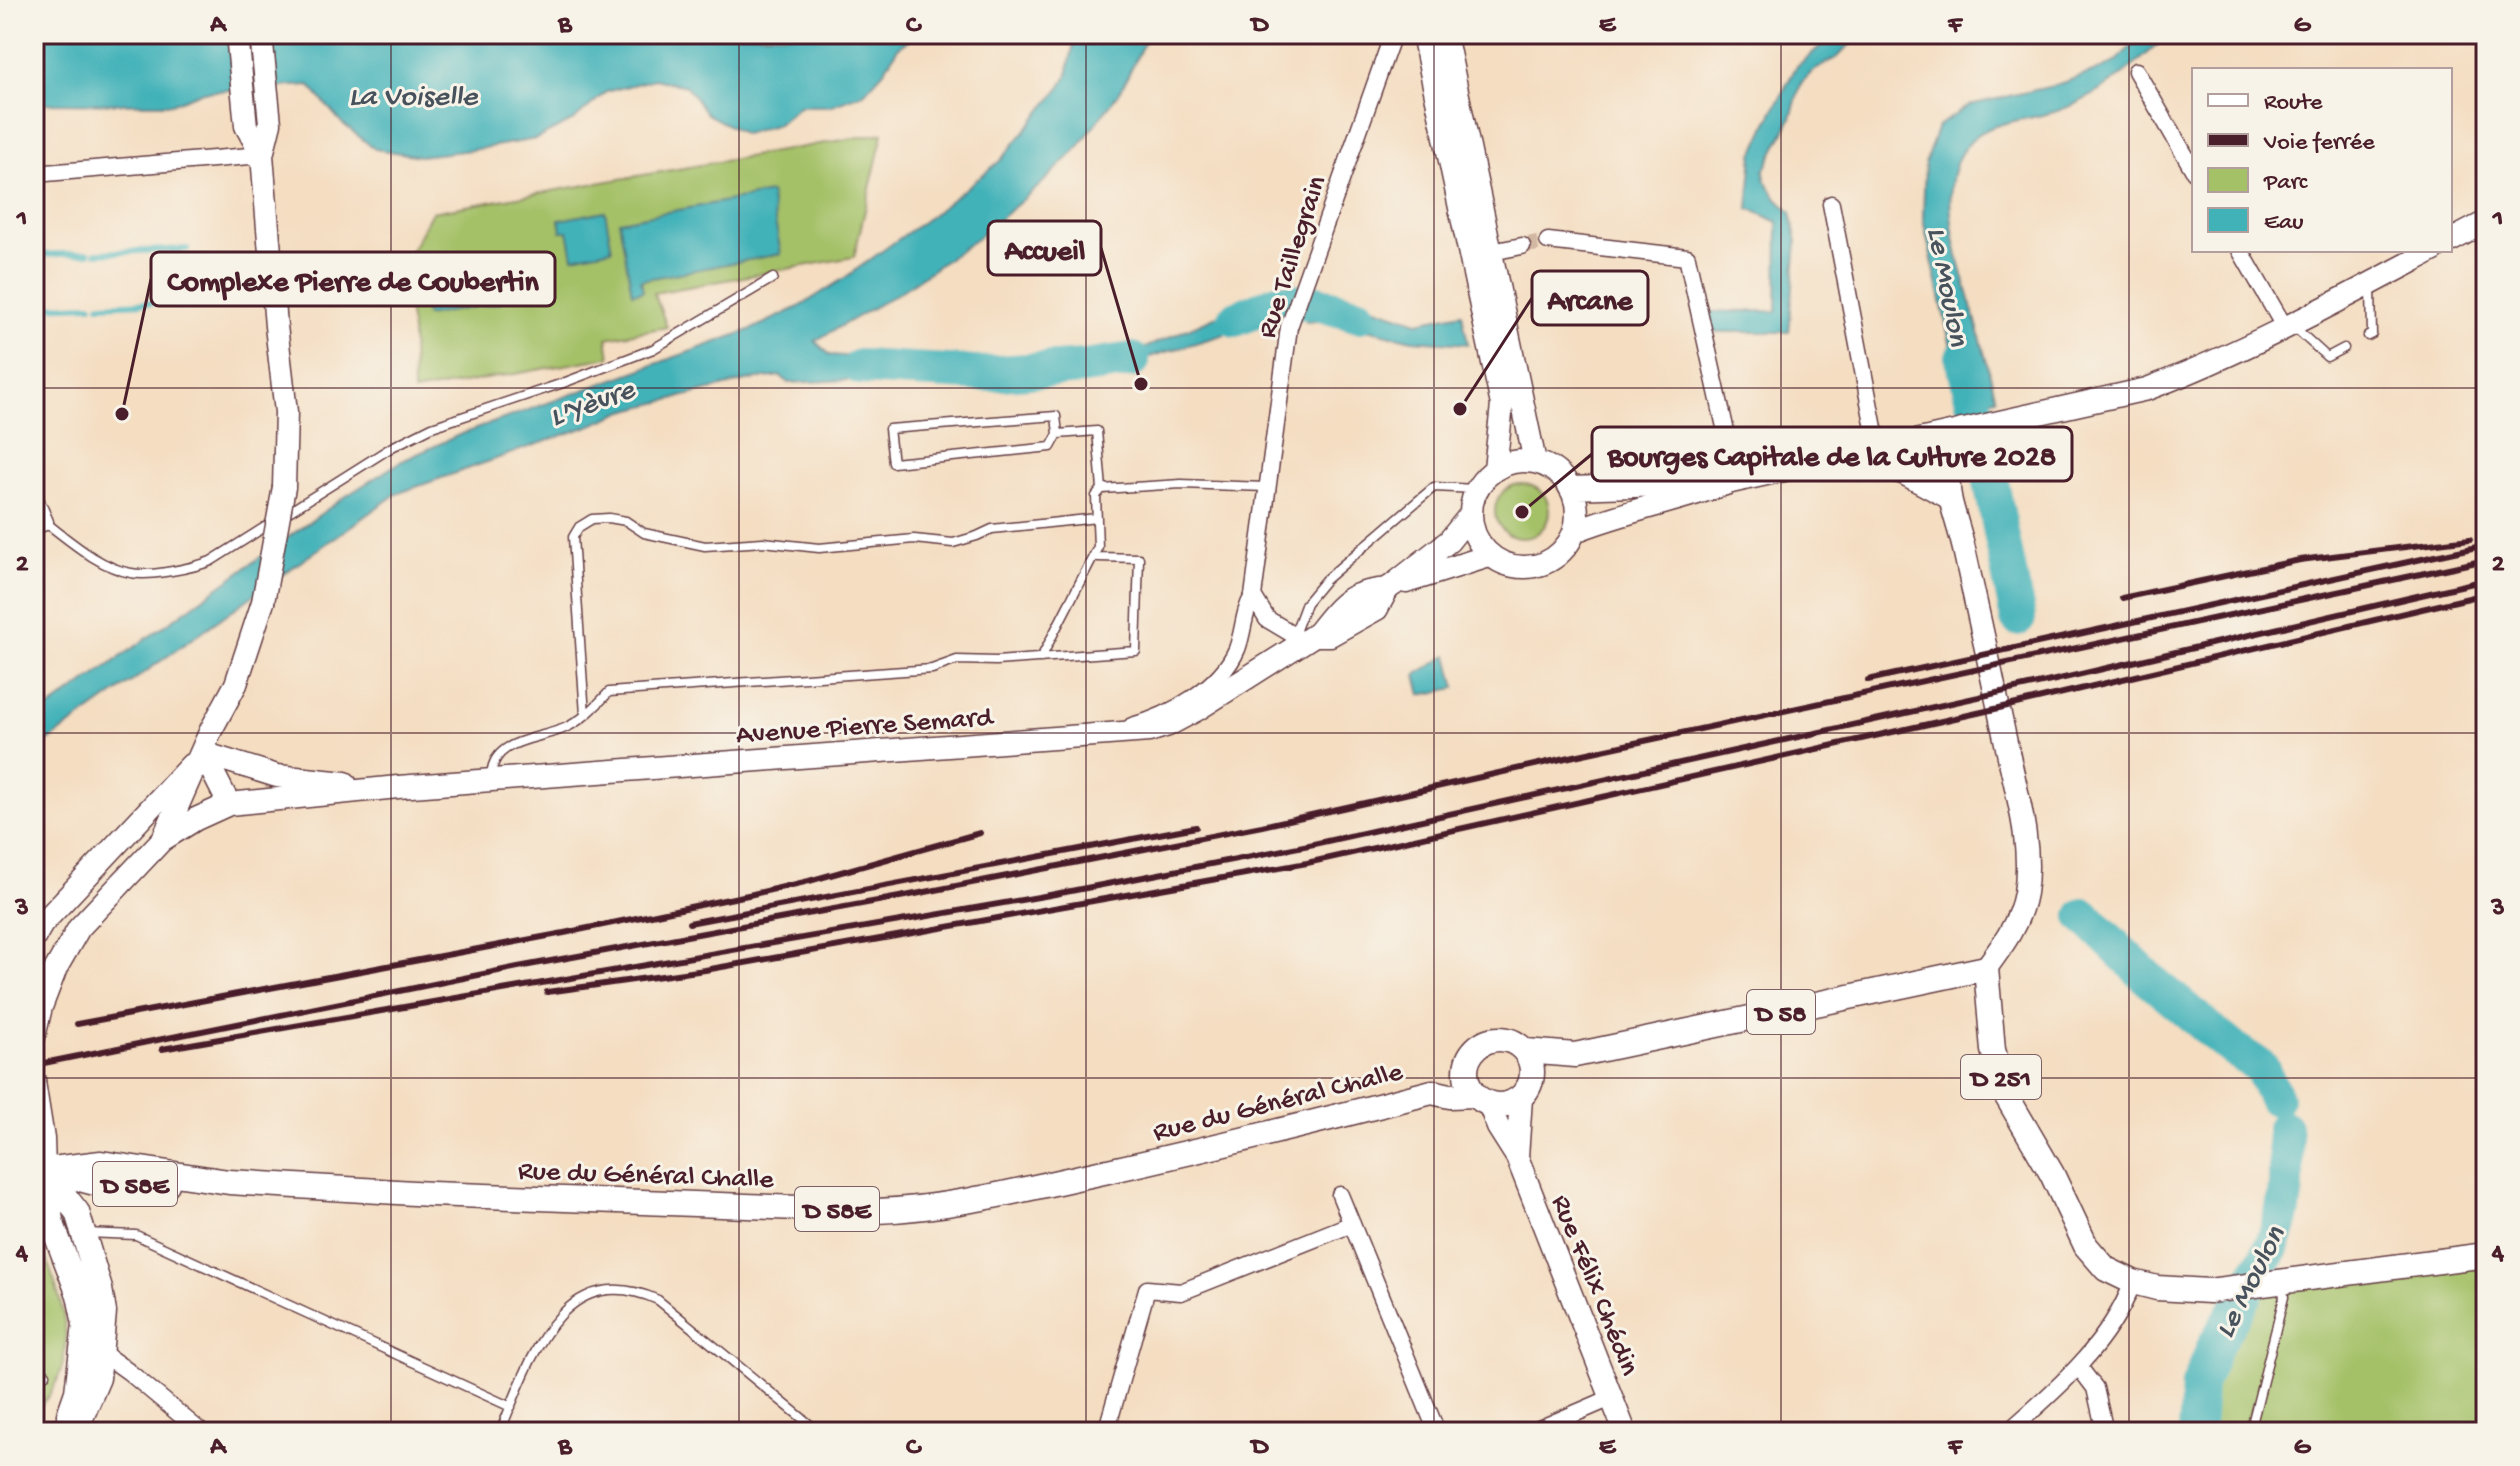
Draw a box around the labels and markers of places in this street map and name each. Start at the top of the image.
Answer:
callout: Accueil [988,221,1101,275]
callout: Complexe Pierre de Coubertin [151,252,555,306]
callout: Arcane [1532,271,1648,325]
callout: Bourges Capitale de la Culture 2028 [1592,427,2072,481]

